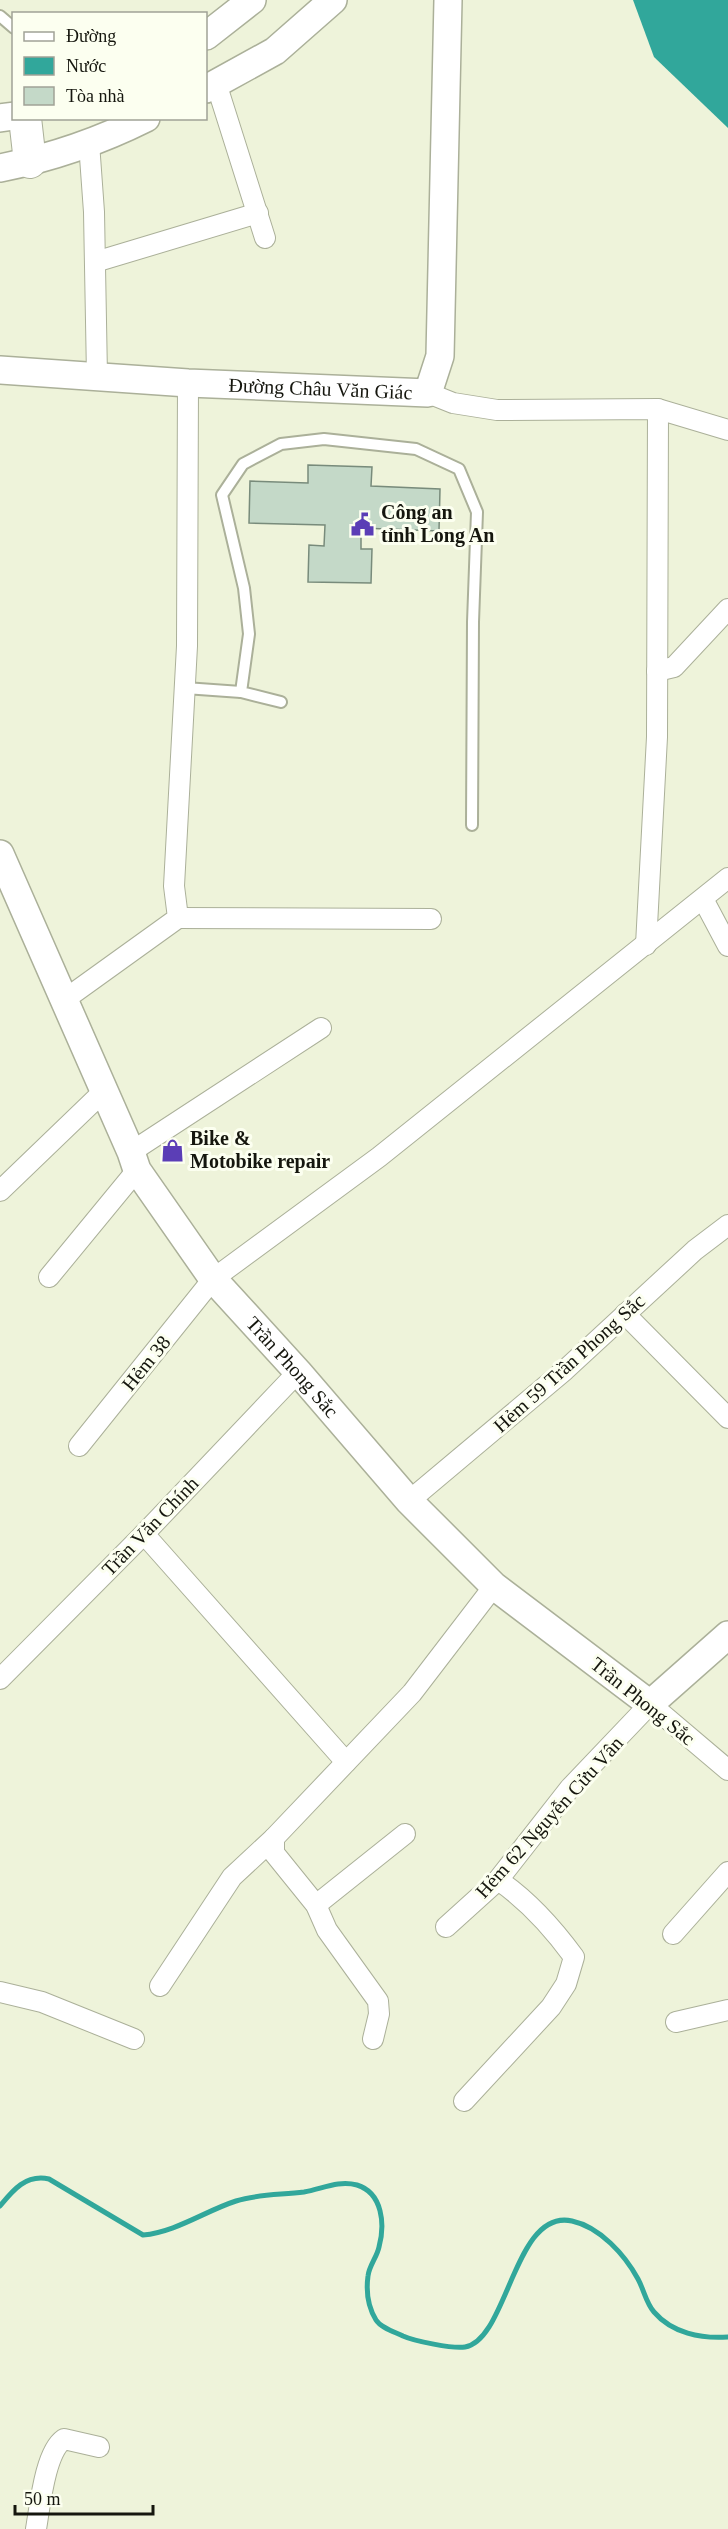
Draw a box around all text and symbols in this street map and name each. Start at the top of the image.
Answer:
legend [12,12,207,120]
text: Đường [66,26,116,46]
text: Nước [66,56,106,76]
text: Tòa nhà [66,86,124,106]
street label: Đường Châu Văn Giác [228,374,413,403]
place label: Công an tỉnh Long An [381,501,494,547]
public building icon: Công an tỉnh Long An [350,511,376,537]
place label: Bike & Motobike repair [190,1127,330,1173]
shop icon: Bike & Motobike repair [159,1137,185,1163]
street label: Hẻm 59 Trần Phong Sắc [489,1289,650,1437]
street label: Trần Phong Sắc [242,1312,343,1422]
street label: Hẻm 38 [117,1331,175,1395]
street label: Trần Văn Chính [97,1472,203,1580]
street label: Trần Phong Sắc [586,1652,699,1750]
street label: Hẻm 62 Nguyễn Cửu Vân [471,1732,628,1903]
scale bar [15,2478,153,2516]
text: 50 m [24,2489,61,2509]

